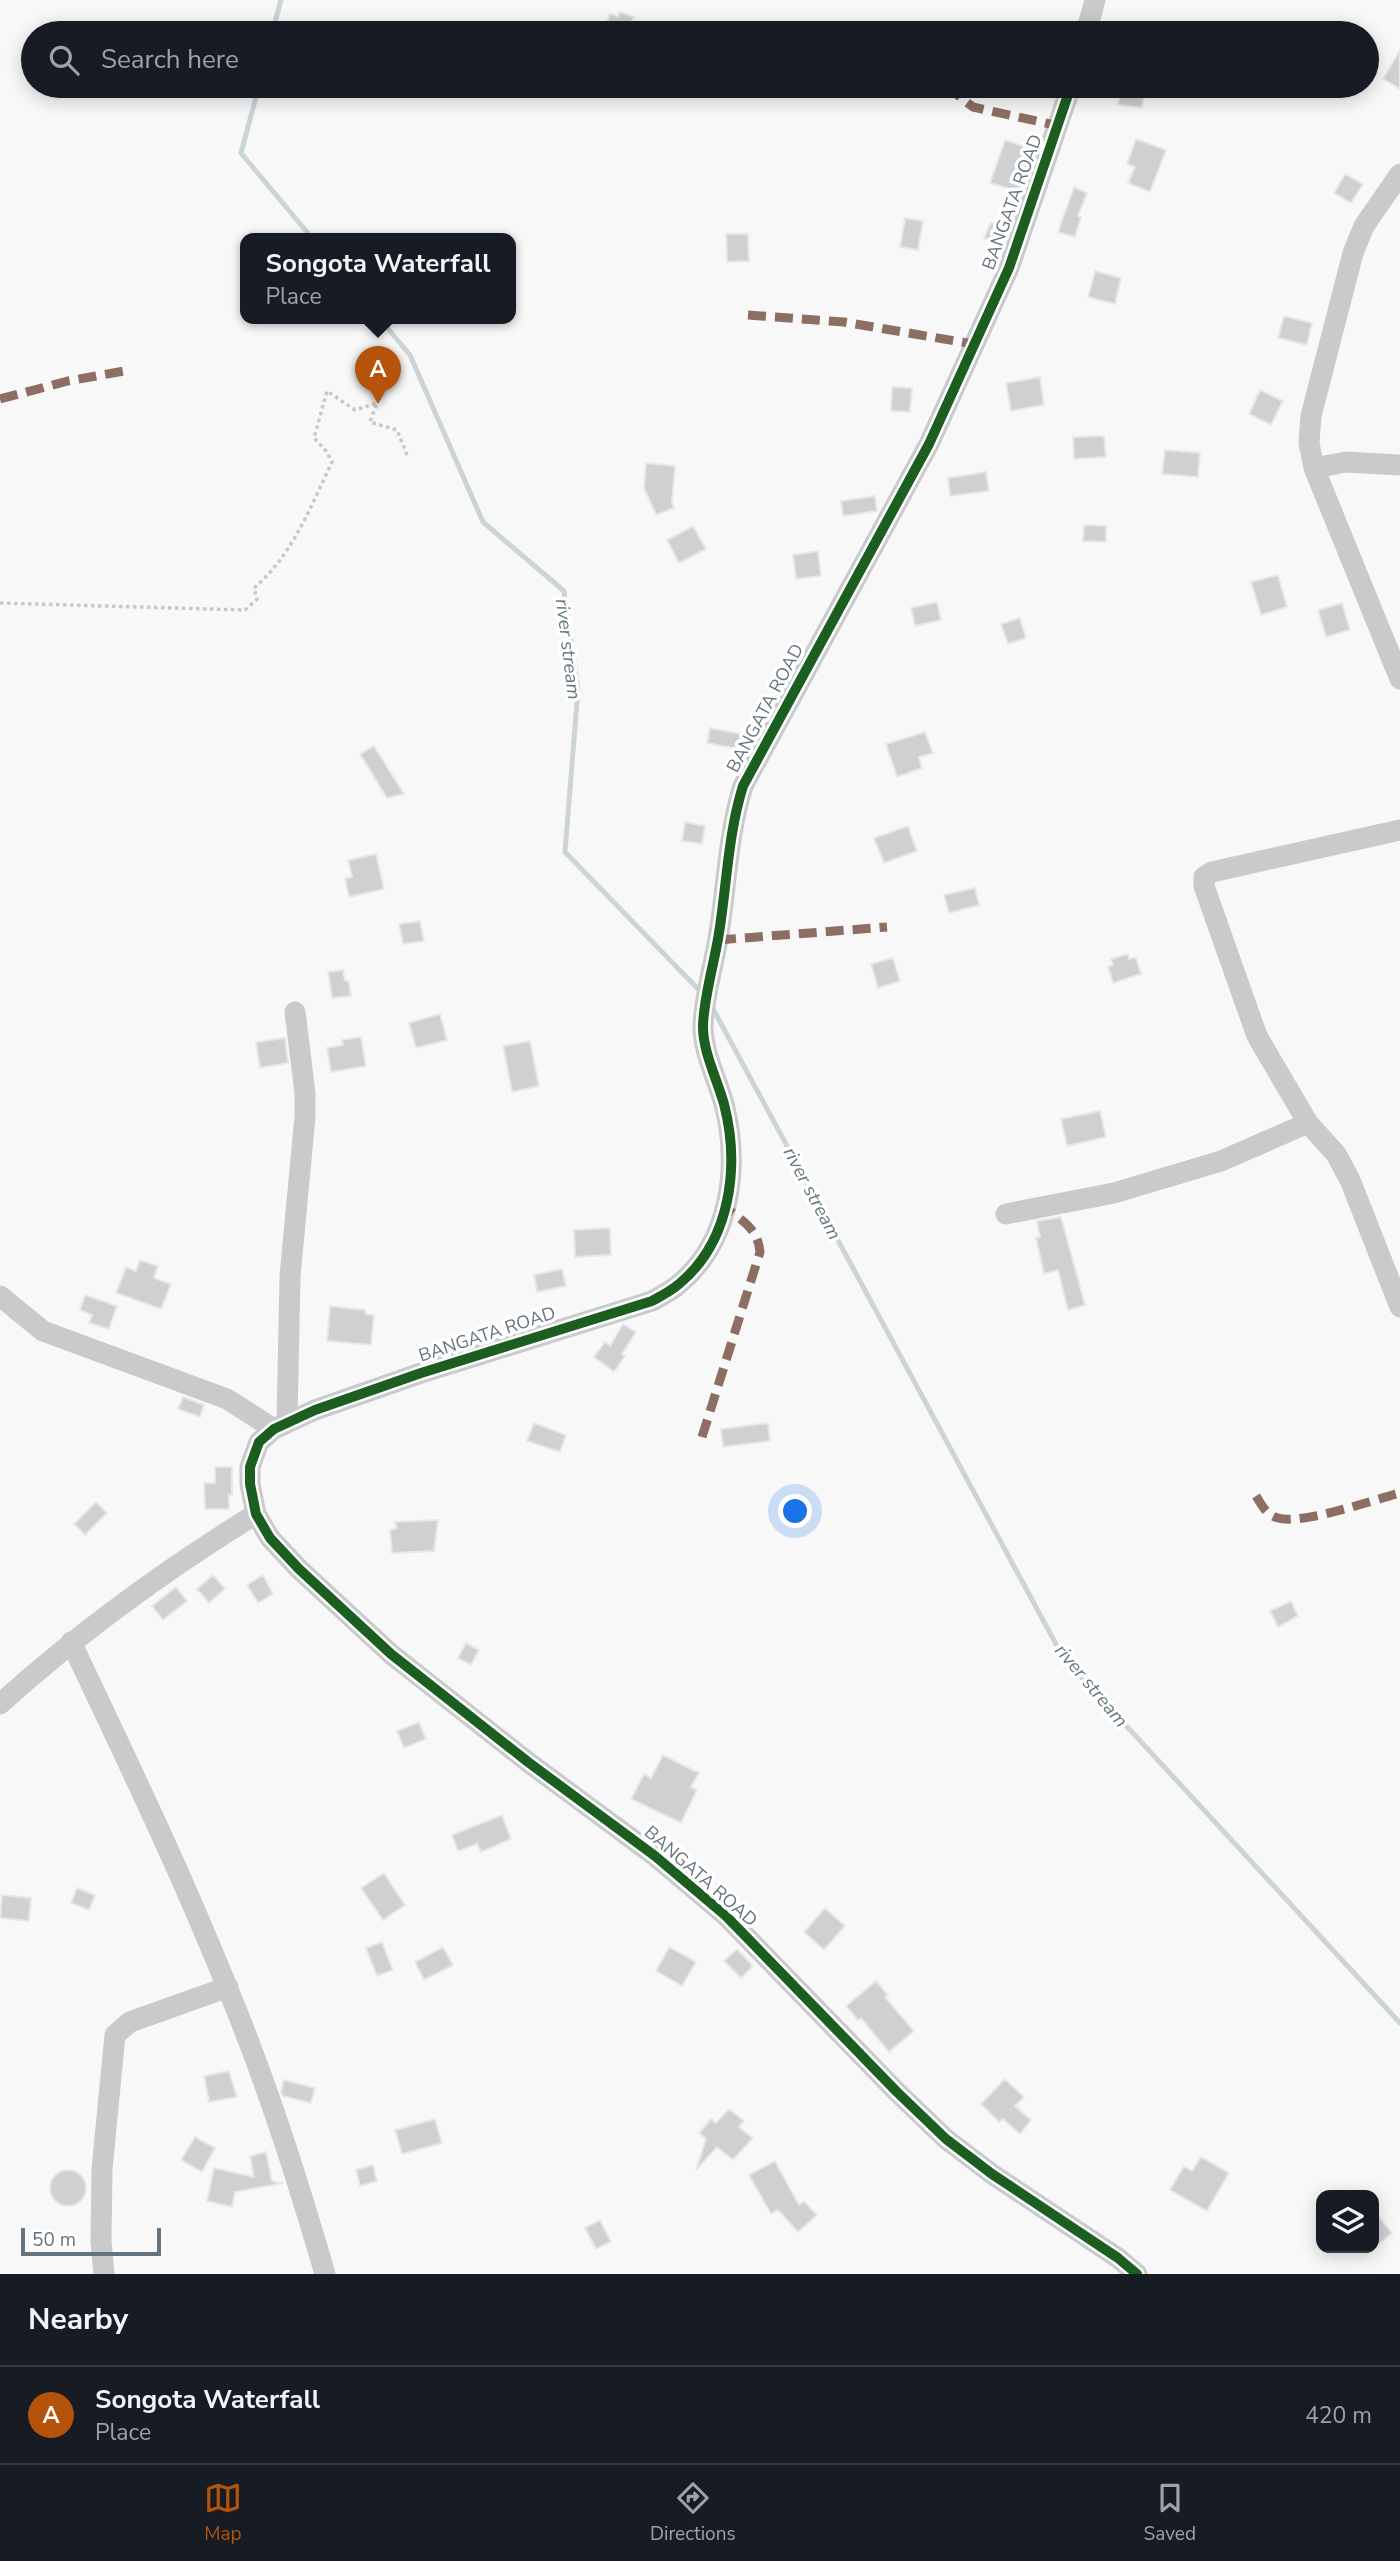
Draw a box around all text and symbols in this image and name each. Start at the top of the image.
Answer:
search box [21,21,1379,98]
icon: search [45,41,83,79]
text: Search here [101,42,239,77]
street label: BANGATA ROAD [976,131,1048,273]
popup [240,233,516,324]
text: Songota Waterfall [266,246,490,281]
text: Place [266,281,322,312]
pin: A [355,346,401,404]
water label: river stream [549,597,587,701]
street label: BANGATA ROAD [721,639,809,777]
water label: river stream [777,1143,847,1244]
street label: BANGATA ROAD [416,1301,558,1367]
your location [778,1494,812,1528]
water label: river stream [1049,1638,1134,1733]
street label: BANGATA ROAD [639,1820,763,1932]
map controls [1316,2190,1379,2253]
button: layers [1316,2190,1379,2253]
scale bar [21,2225,161,2257]
text: 50 m [32,2227,76,2253]
text: Nearby [28,2299,128,2340]
text: Songota Waterfall [95,2382,320,2417]
text: A [42,2400,60,2431]
text: 420 m [1305,2400,1372,2431]
text: Place [95,2417,151,2448]
tab: Map [204,2479,242,2547]
tab: Directions [650,2479,736,2547]
tab: Saved [1144,2479,1196,2547]

